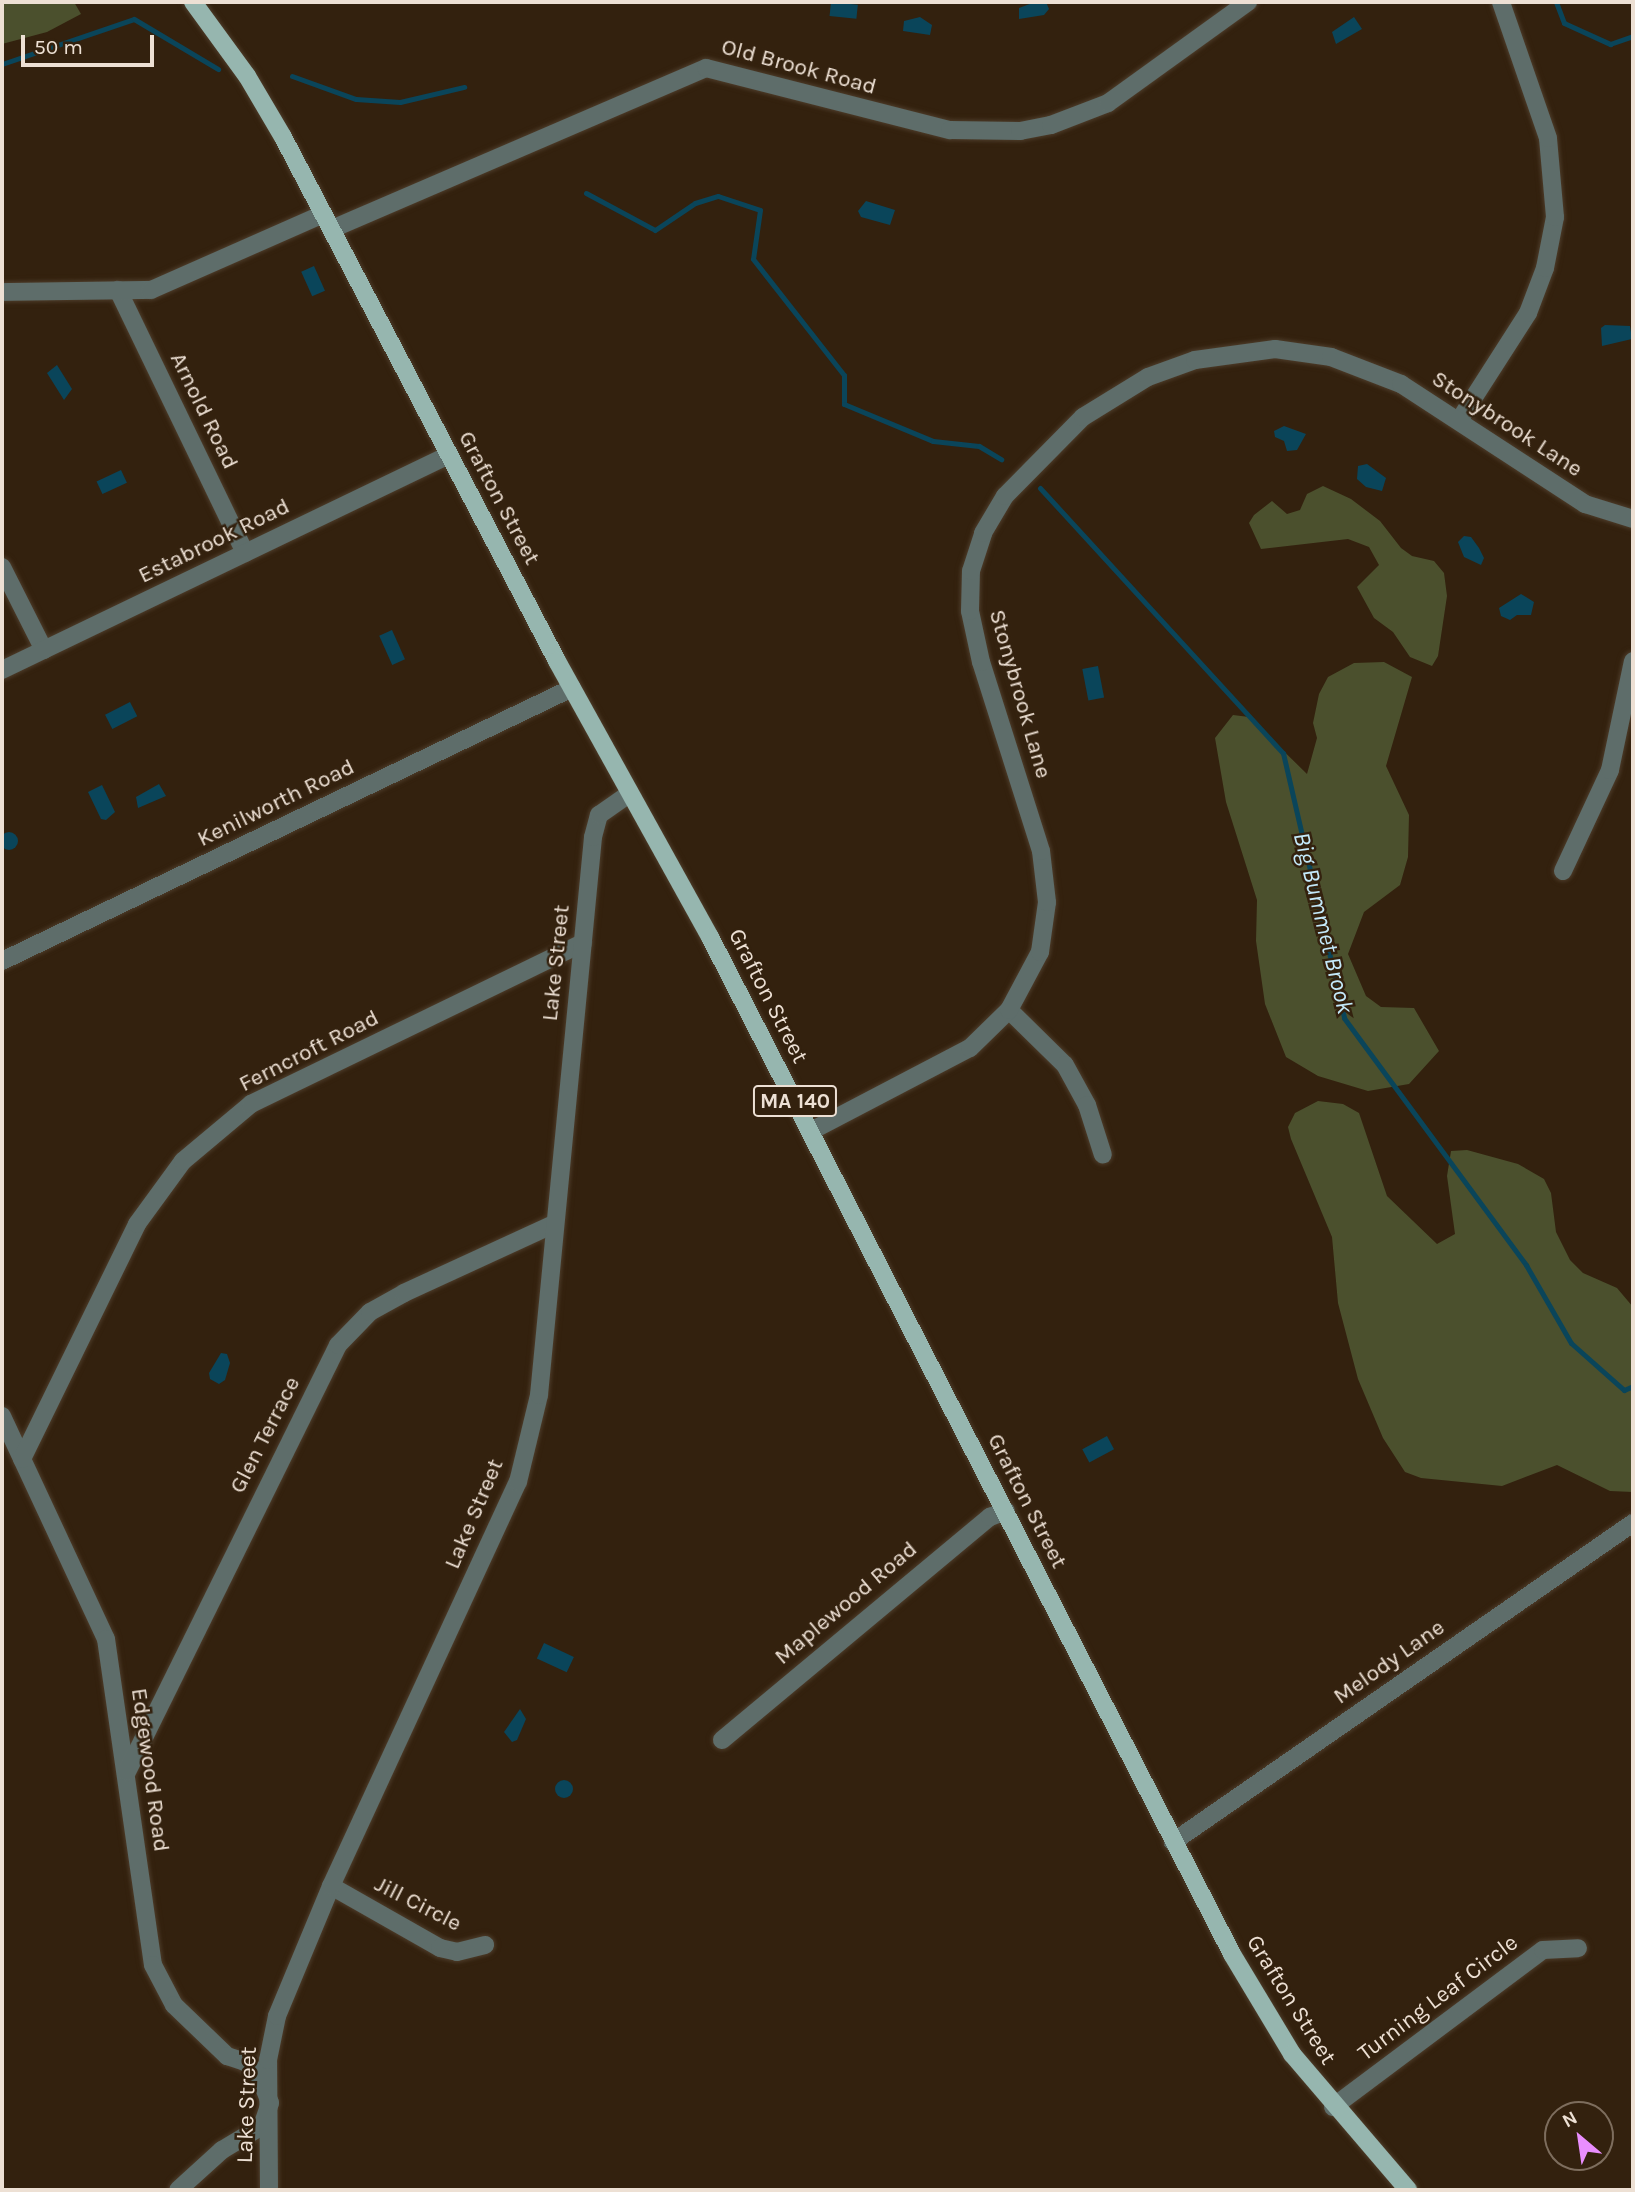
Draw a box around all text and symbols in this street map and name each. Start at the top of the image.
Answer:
scale bar [24,21,158,65]
street label: Old Brook Road [718,33,880,101]
text: 50 m [34,35,83,59]
street label: Arnold Road [164,348,244,474]
street label: Stonybrook Lane [1426,365,1588,483]
street label: Grafton Street [452,426,546,570]
street label: Estabrook Road [134,492,294,590]
street label: Stonybrook Lane [983,606,1057,782]
street label: Kenilworth Road [193,753,359,853]
water label: Big Bummet Brook [1287,829,1359,1017]
street label: Lake Street [536,903,576,1023]
street label: Grafton Street [722,924,814,1068]
street label: Ferncroft Road [235,1004,383,1098]
road number: MA 140 [751,1084,839,1118]
street label: Glen Terrace [224,1372,306,1498]
street label: Grafton Street [981,1429,1073,1573]
street label: Lake Street [438,1455,510,1573]
street label: Maplewood Road [769,1535,923,1671]
street label: Melody Lane [1328,1614,1450,1710]
street label: Edgewood Road [125,1686,175,1854]
street label: Jill Circle [370,1870,466,1938]
street label: Turning Leaf Circle [1353,1929,1523,2067]
street label: Grafton Street [1240,1930,1342,2070]
street label: Lake Street [231,2046,263,2164]
north arrow [1544,2101,1614,2171]
text: N [1558,2106,1581,2132]

